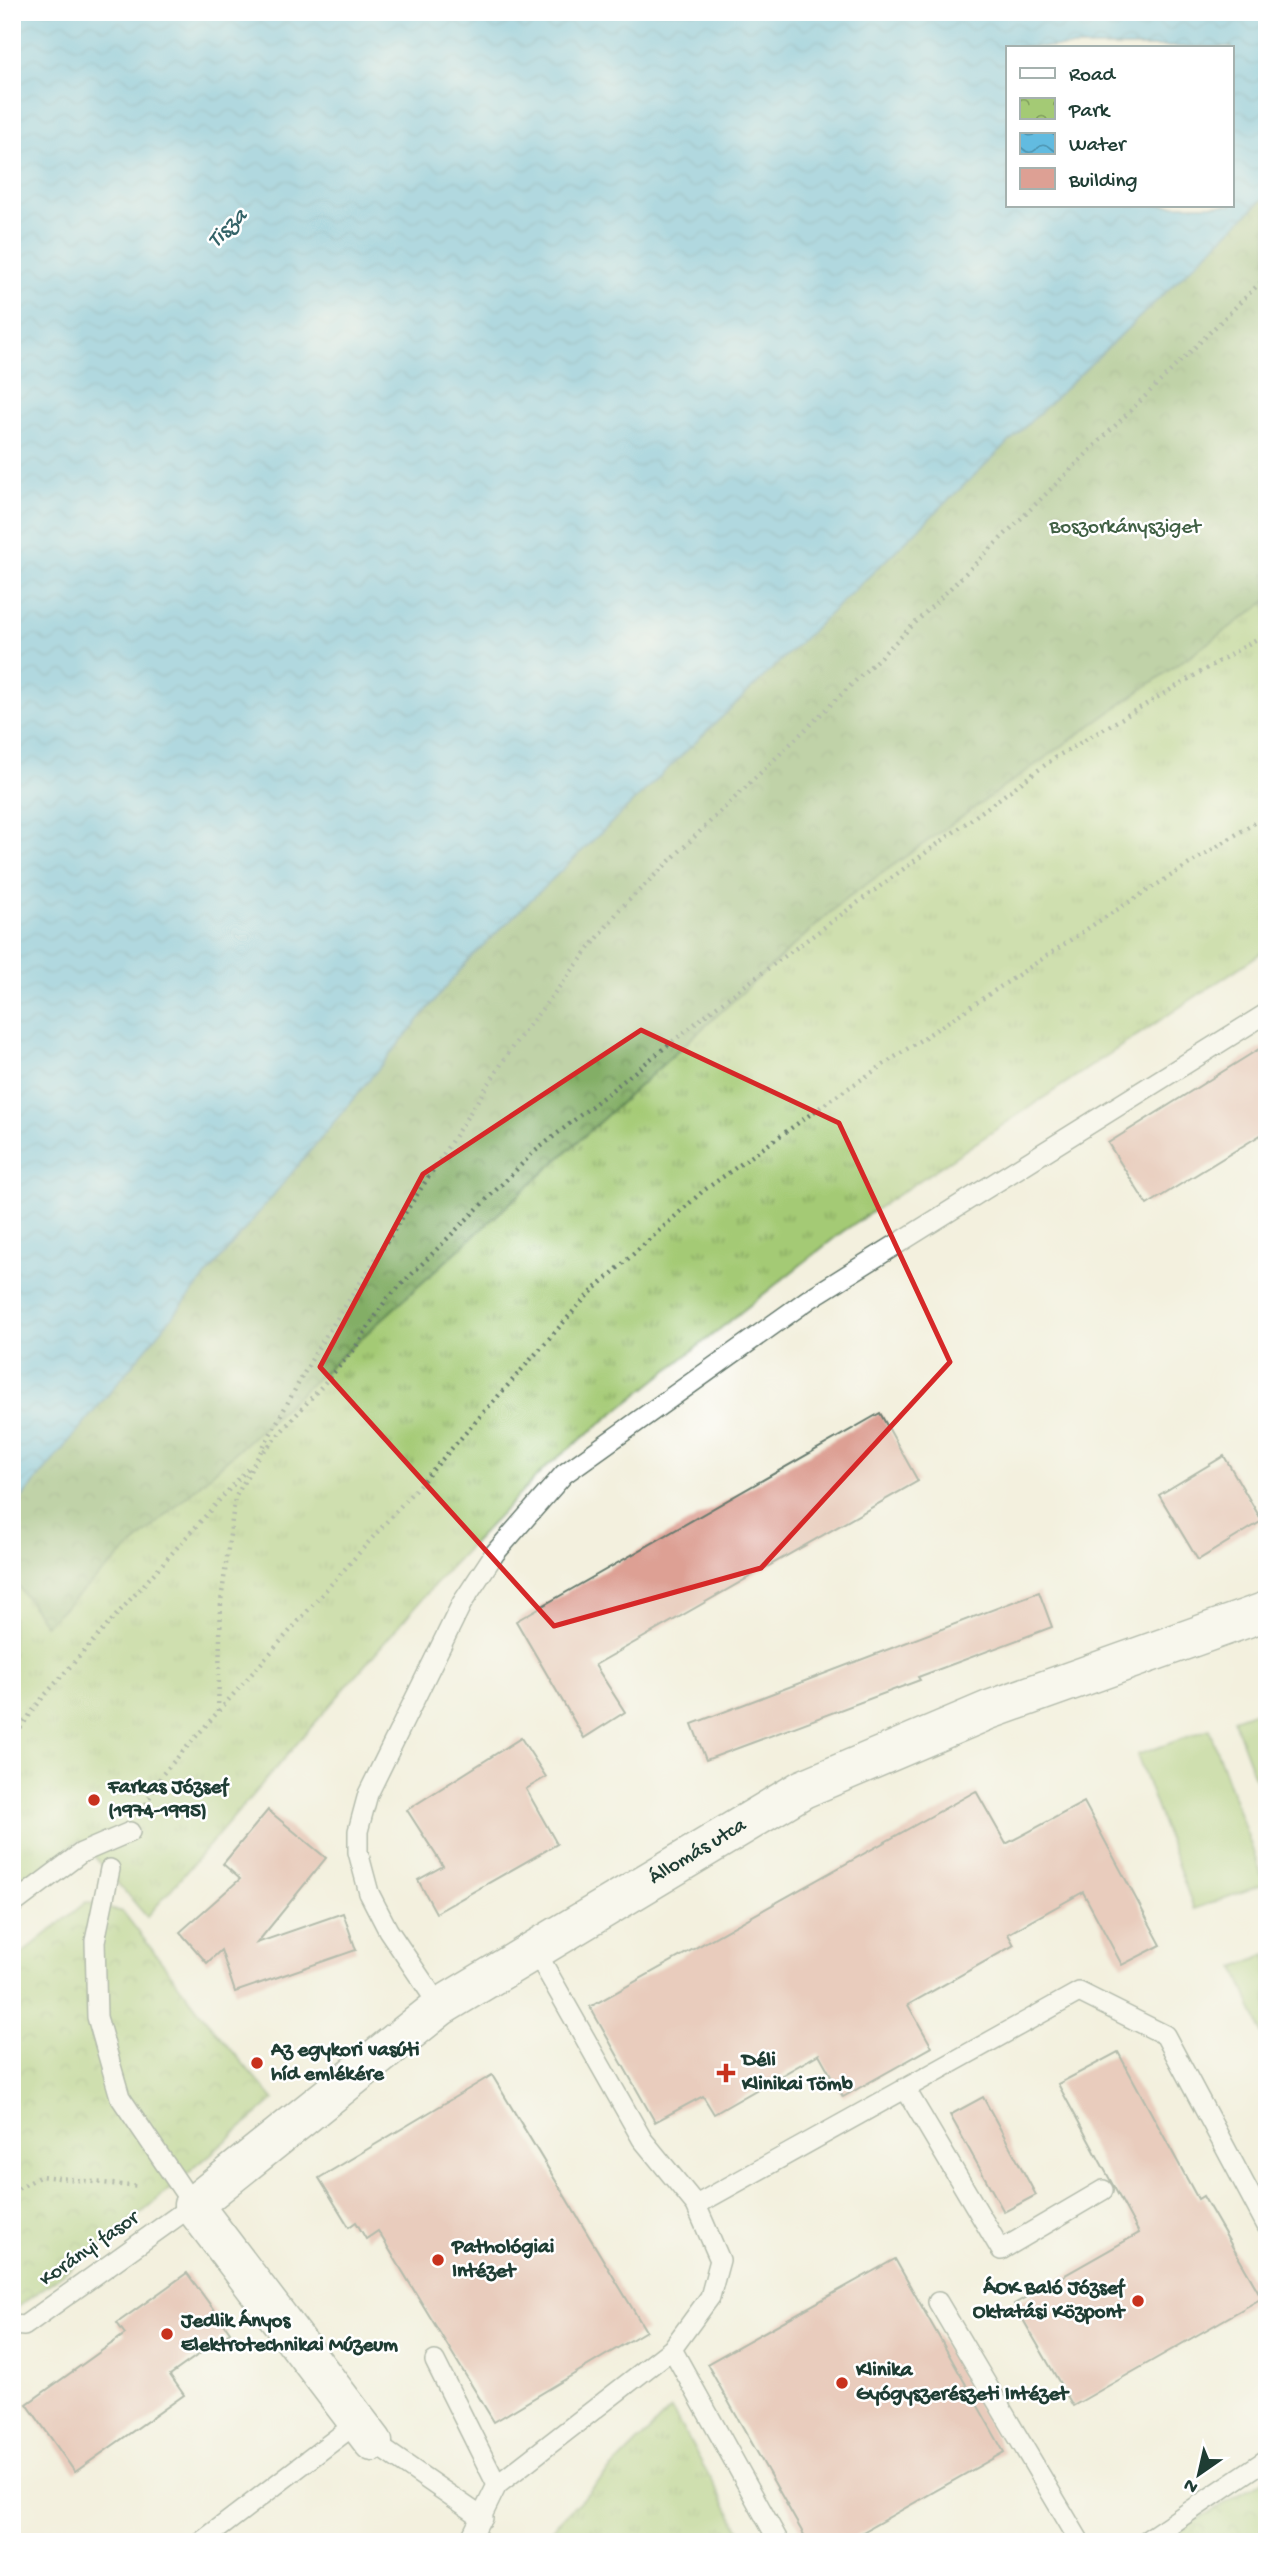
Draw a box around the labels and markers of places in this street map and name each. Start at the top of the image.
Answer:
place label: Farkas József (1974-1995) [107,1776,230,1825]
marker: Farkas József (1974-1995) [86,1792,102,1808]
place label: Az egykori vasúti híd emlékére [270,2039,420,2088]
place label: Déli Klinikai Tömb [740,2049,853,2098]
marker: Az egykori vasúti híd emlékére [249,2055,265,2071]
marker: Déli Klinikai Tömb [716,2063,736,2083]
place label: Pathológiai Intézet [451,2236,554,2285]
marker: Pathológiai Intézet [430,2252,446,2268]
place label: ÁOK Baló József Oktatási Központ [973,2276,1127,2326]
marker: ÁOK Baló József Oktatási Központ [1130,2293,1146,2309]
place label: Jedlik Ányos Elektrotechnikai Múzeum [180,2309,398,2359]
marker: Jedlik Ányos Elektrotechnikai Múzeum [159,2326,175,2342]
place label: Klinika Gyógyszerészeti Intézet [855,2359,1070,2408]
marker: Klinika Gyógyszerészeti Intézet [834,2375,850,2391]

